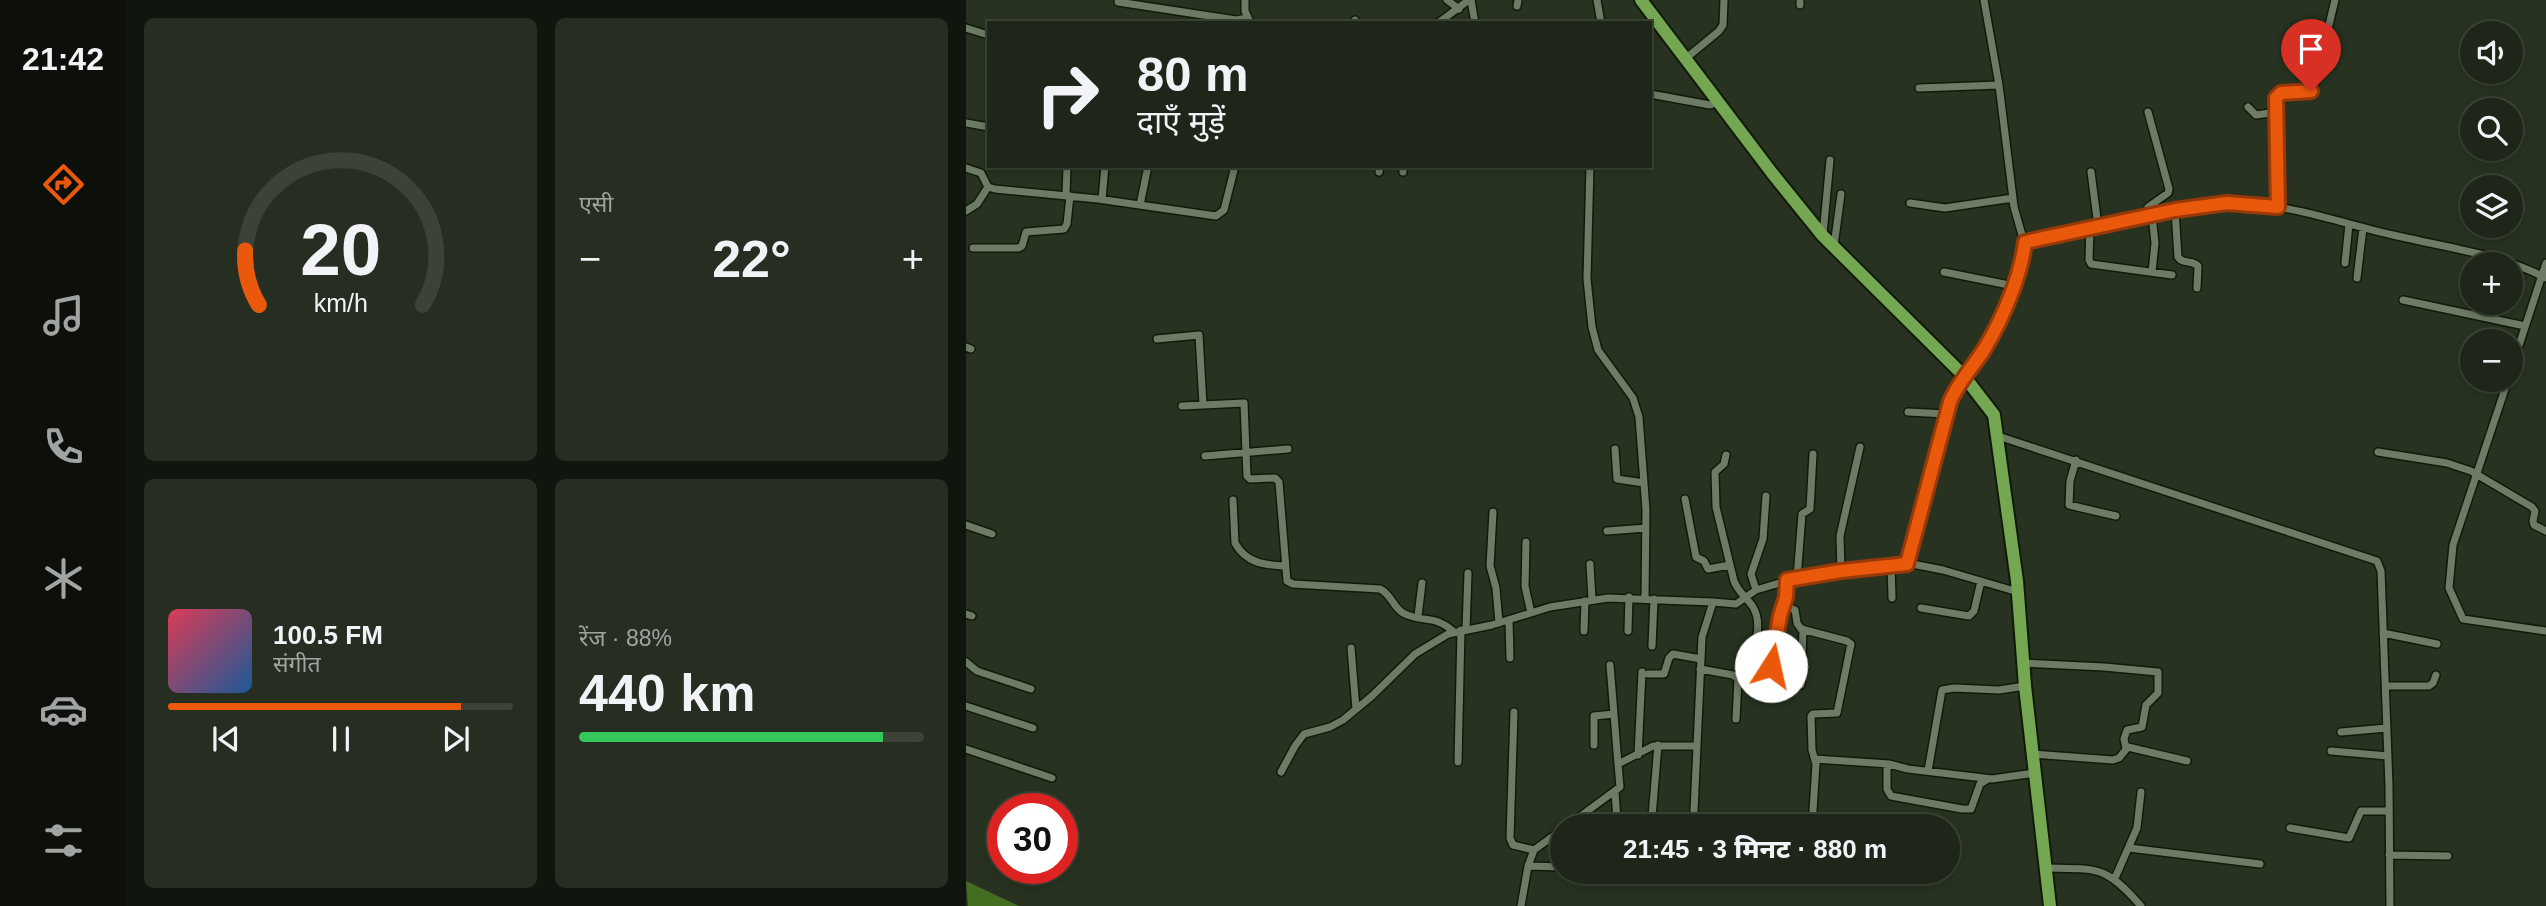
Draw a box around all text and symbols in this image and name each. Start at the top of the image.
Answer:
pin [2281,19,2341,91]
map controls [2460,21,2523,392]
button: sound [2460,21,2523,84]
icon: arrive [2292,30,2330,68]
text: 21:42 [22,41,104,77]
text: 80 m [1137,47,1249,101]
icon: right [1022,49,1113,140]
button: search [2460,98,2523,161]
text: दाएँ मुड़ें [1137,104,1225,140]
icon: directions [39,160,88,209]
button: layers [2460,175,2523,238]
text: एसी [579,191,613,217]
text: 20 [300,210,381,291]
text: 22° [712,230,791,288]
text: − [579,238,601,280]
text: + [902,238,924,280]
button: + [2460,252,2523,315]
text: km/h [313,289,368,317]
icon: music [39,291,88,340]
button: − [2460,329,2523,392]
icon: phone [39,422,88,471]
icon: climate [39,554,88,603]
text: 100.5 FM [273,620,383,650]
text: रेंज · 88% [579,625,672,651]
position arrow [1734,629,1808,703]
text: संगीत [273,651,321,677]
text: 440 km [579,664,755,722]
icon: car [39,685,88,734]
icon: previous [207,720,245,758]
icon: pause [322,720,360,758]
icon: next [437,720,475,758]
speed limit sign: 30 [987,793,1078,884]
icon: filters [39,816,88,865]
text: 21:45 · 3 मिनट · 880 m [1623,834,1887,864]

